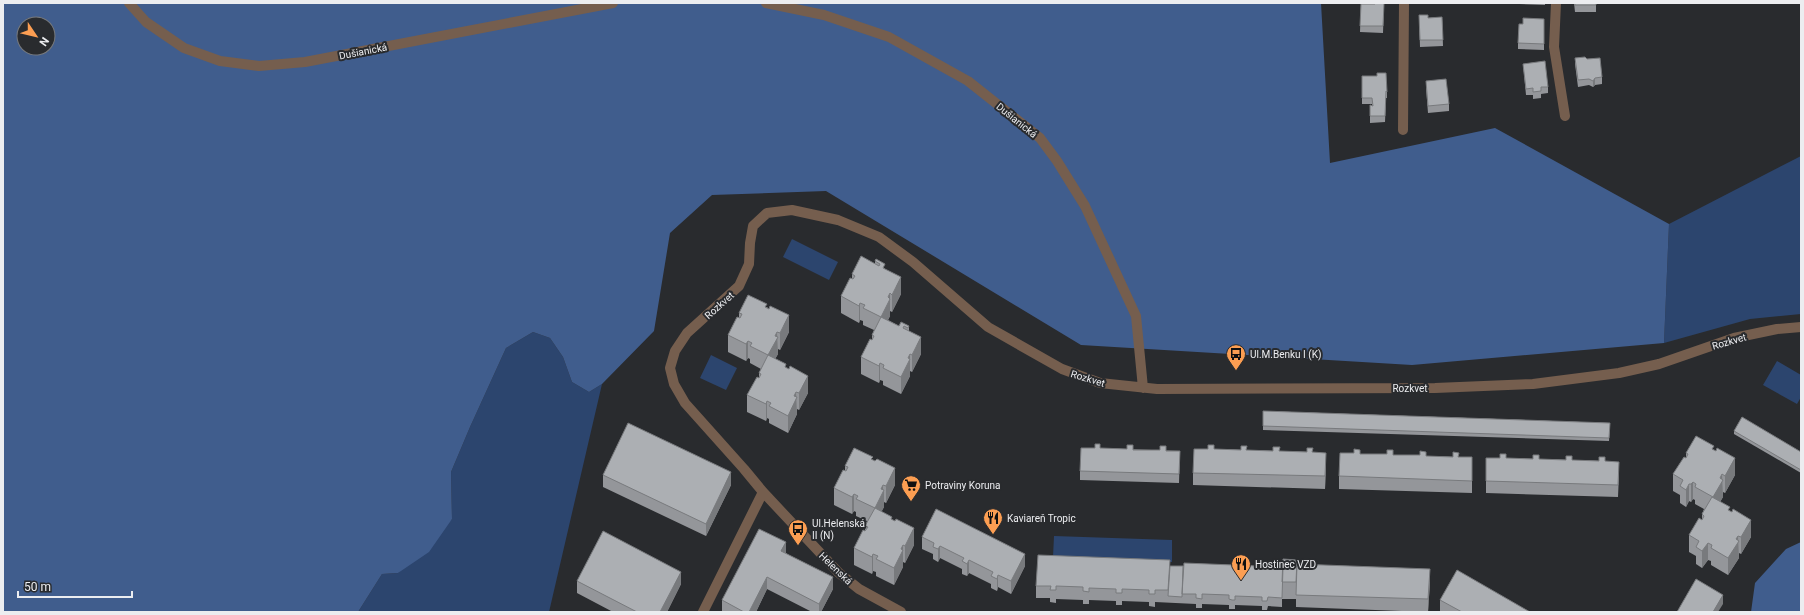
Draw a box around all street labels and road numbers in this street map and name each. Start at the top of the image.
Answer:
street label: Dušianická [338,41,388,62]
street label: Dušianická [994,101,1039,140]
street label: Rozkvet [703,290,736,321]
street label: Rozkvet [1711,331,1748,352]
street label: Rozkvet [1069,368,1106,389]
street label: Rozkvet [1392,383,1428,394]
street label: Helenská [817,550,854,587]

